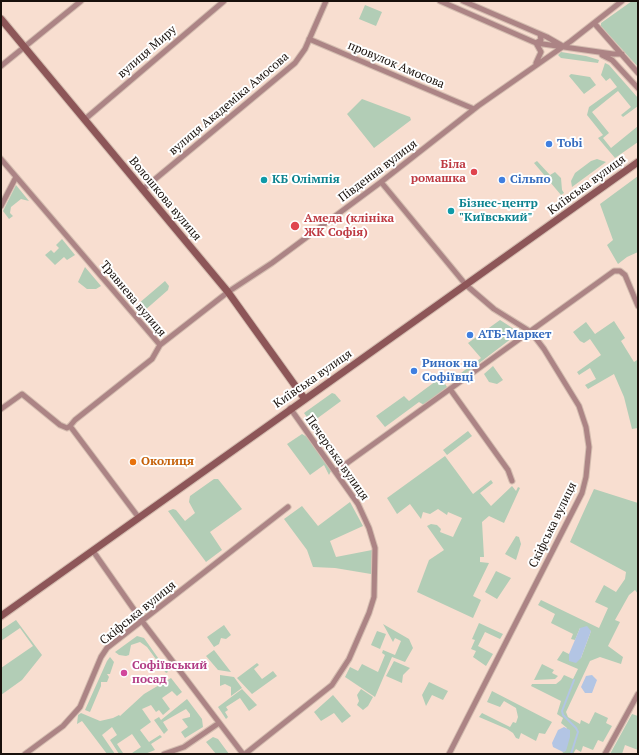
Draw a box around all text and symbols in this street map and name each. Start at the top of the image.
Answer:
street label: вулиця Миру [115,23,179,81]
street label: провулок Амосова [346,38,446,92]
street label: вулиця Академіка Амосова [166,50,292,158]
street label: Південна вулиця [336,137,420,205]
place label: Tobi [557,137,583,151]
marker: Tobi [544,139,554,149]
street label: Київська вулиця [545,152,629,218]
street label: Волошкова вулиця [126,154,204,244]
place label: Біла ромашка [411,158,466,186]
marker: Біла ромашка [469,167,479,177]
place label: КБ Олімпія [272,173,340,187]
place label: Сільпо [510,173,551,187]
marker: КБ Олімпія [259,175,269,185]
marker: Сільпо [497,175,507,185]
place label: Бізнес-центр "Київський" [459,197,538,225]
marker: Бізнес-центр "Київський" [446,206,456,216]
place label: Амеда (клініка ЖК Софія) [304,212,394,240]
marker: Амеда (клініка ЖК Софія) [289,220,301,232]
street label: Травнева вулиця [97,258,169,340]
place label: АТБ-Маркет [478,328,551,342]
marker: АТБ-Маркет [465,330,475,340]
street label: Київська вулиця [271,347,355,411]
place label: Ринок на Софіївці [422,357,478,385]
marker: Ринок на Софіївці [409,366,419,376]
street label: Печерська вулиця [302,413,372,503]
place label: Околиця [141,455,194,469]
marker: Околиця [128,457,138,467]
street label: Скіфська вулиця [526,480,580,570]
street label: Скіфська вулиця [97,578,179,648]
place label: Софіївський посад [132,659,207,687]
marker: Софіївський посад [119,668,129,678]

